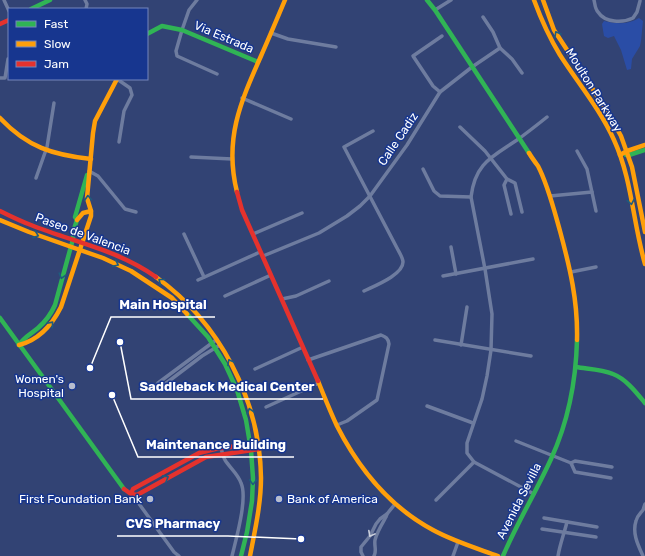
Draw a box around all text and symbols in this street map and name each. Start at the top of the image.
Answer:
legend [8,8,148,80]
text: Fast [44,17,68,31]
street label: Via Estrada [192,18,256,56]
one-way arrow [554,30,561,38]
text: Slow [44,37,71,51]
street label: Moulton Parkway [563,46,626,135]
text: Jam [44,57,69,71]
street label: Calle Cadiz [375,110,421,168]
one-way arrow [84,194,93,201]
one-way arrow [627,199,635,205]
street label: Paseo de Valencia [34,210,132,258]
one-way arrow [32,230,39,238]
one-way arrow [111,259,119,267]
one-way arrow [58,272,67,279]
one-way arrow [158,278,165,286]
callout: Main Hospital [111,292,215,317]
text: Main Hospital [119,297,207,312]
one-way arrow [46,321,53,329]
one-way arrow [228,359,235,366]
place label: Women's Hospital [15,372,64,400]
callout: Saddleback Medical Center [131,374,323,399]
text: Saddleback Medical Center [139,379,315,394]
marker: Women's Hospital [67,381,77,391]
one-way arrow [246,408,255,415]
callout: Maintenance Building [138,432,294,457]
text: Maintenance Building [146,437,286,452]
street label: Avenida Sevilla [494,461,544,541]
one-way arrow [161,476,169,483]
one-way arrow [249,479,257,485]
place label: First Foundation Bank [19,492,143,506]
place label: Bank of America [287,492,378,506]
marker: First Foundation Bank [145,494,155,504]
marker: Bank of America [274,494,284,504]
callout: CVS Pharmacy [117,511,228,536]
text: CVS Pharmacy [126,516,221,531]
one-way arrow [368,530,375,537]

